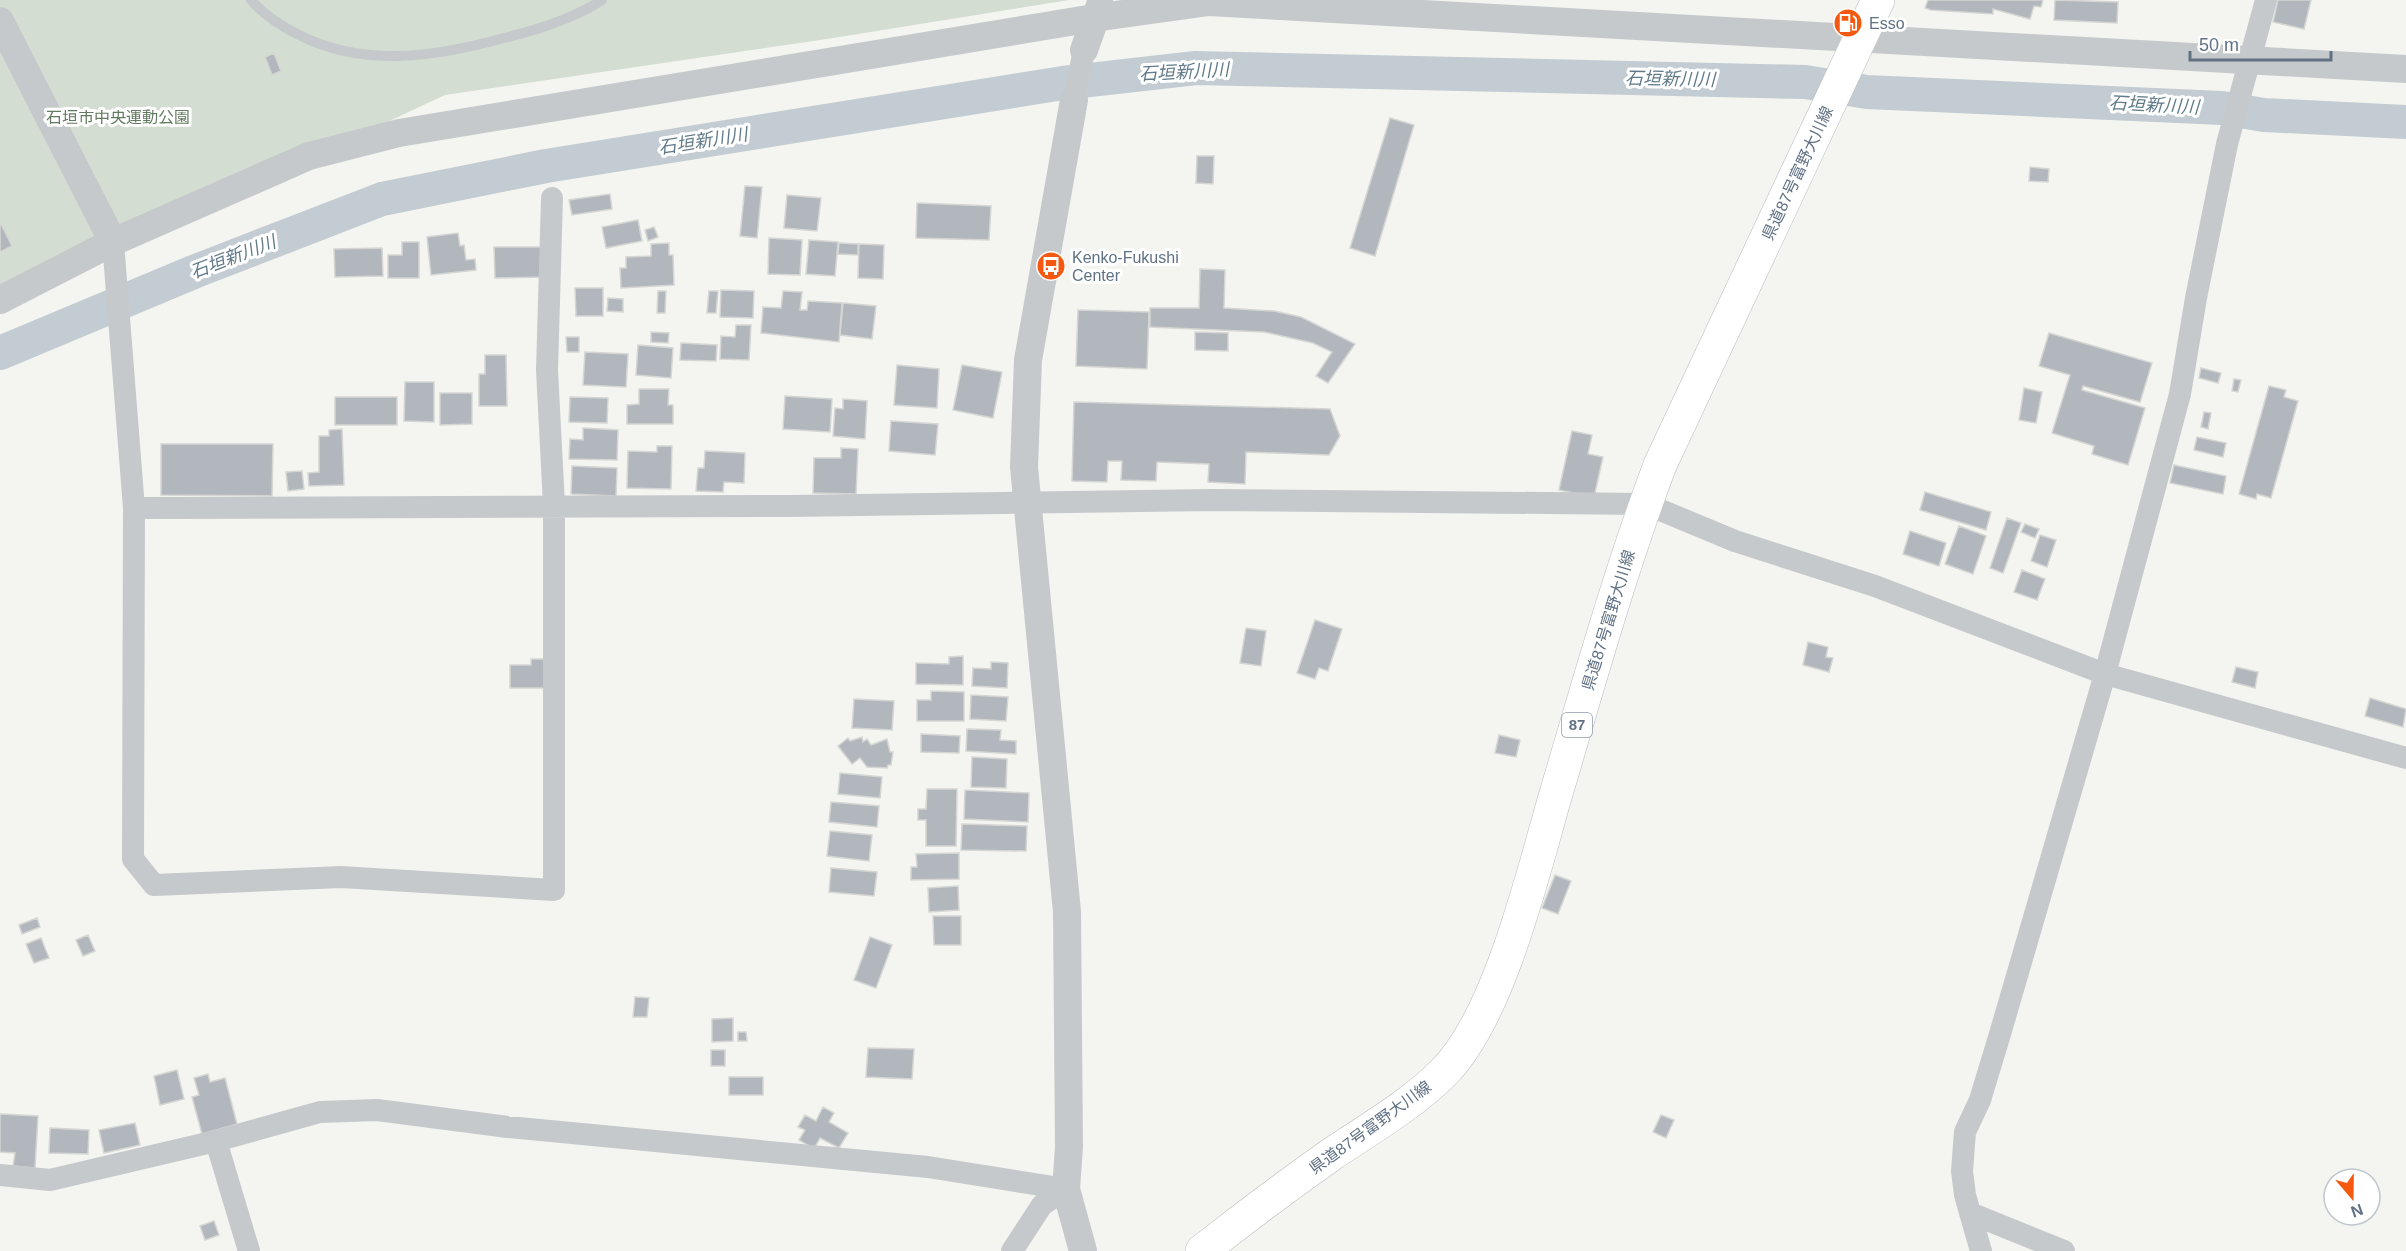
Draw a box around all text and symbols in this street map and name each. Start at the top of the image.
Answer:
fuel station icon: Esso [1832,7,1864,39]
place label: Esso [1869,15,1905,32]
scale bar [2190,24,2331,62]
text: 50 m [2199,35,2239,55]
water label: 石垣新川川 [1139,60,1231,84]
water label: 石垣新川川 [1625,68,1717,90]
water label: 石垣新川川 [2109,93,2201,117]
street label: 県道87号富野大川線 [1759,104,1836,243]
park label: 石垣市中央運動公園 [46,109,190,126]
water label: 石垣新川川 [657,124,751,158]
water label: 石垣新川川 [187,231,280,282]
place label: Kenko-Fukushi Center [1072,249,1179,284]
bus stop icon: Kenko-Fukushi Center [1035,250,1067,282]
street label: 県道87号富野大川線 [1579,548,1638,692]
road number: 87 [1562,713,1592,737]
street label: 県道87号富野大川線 [1306,1078,1434,1177]
north arrow [2322,1167,2382,1227]
text: N [2349,1201,2365,1221]

